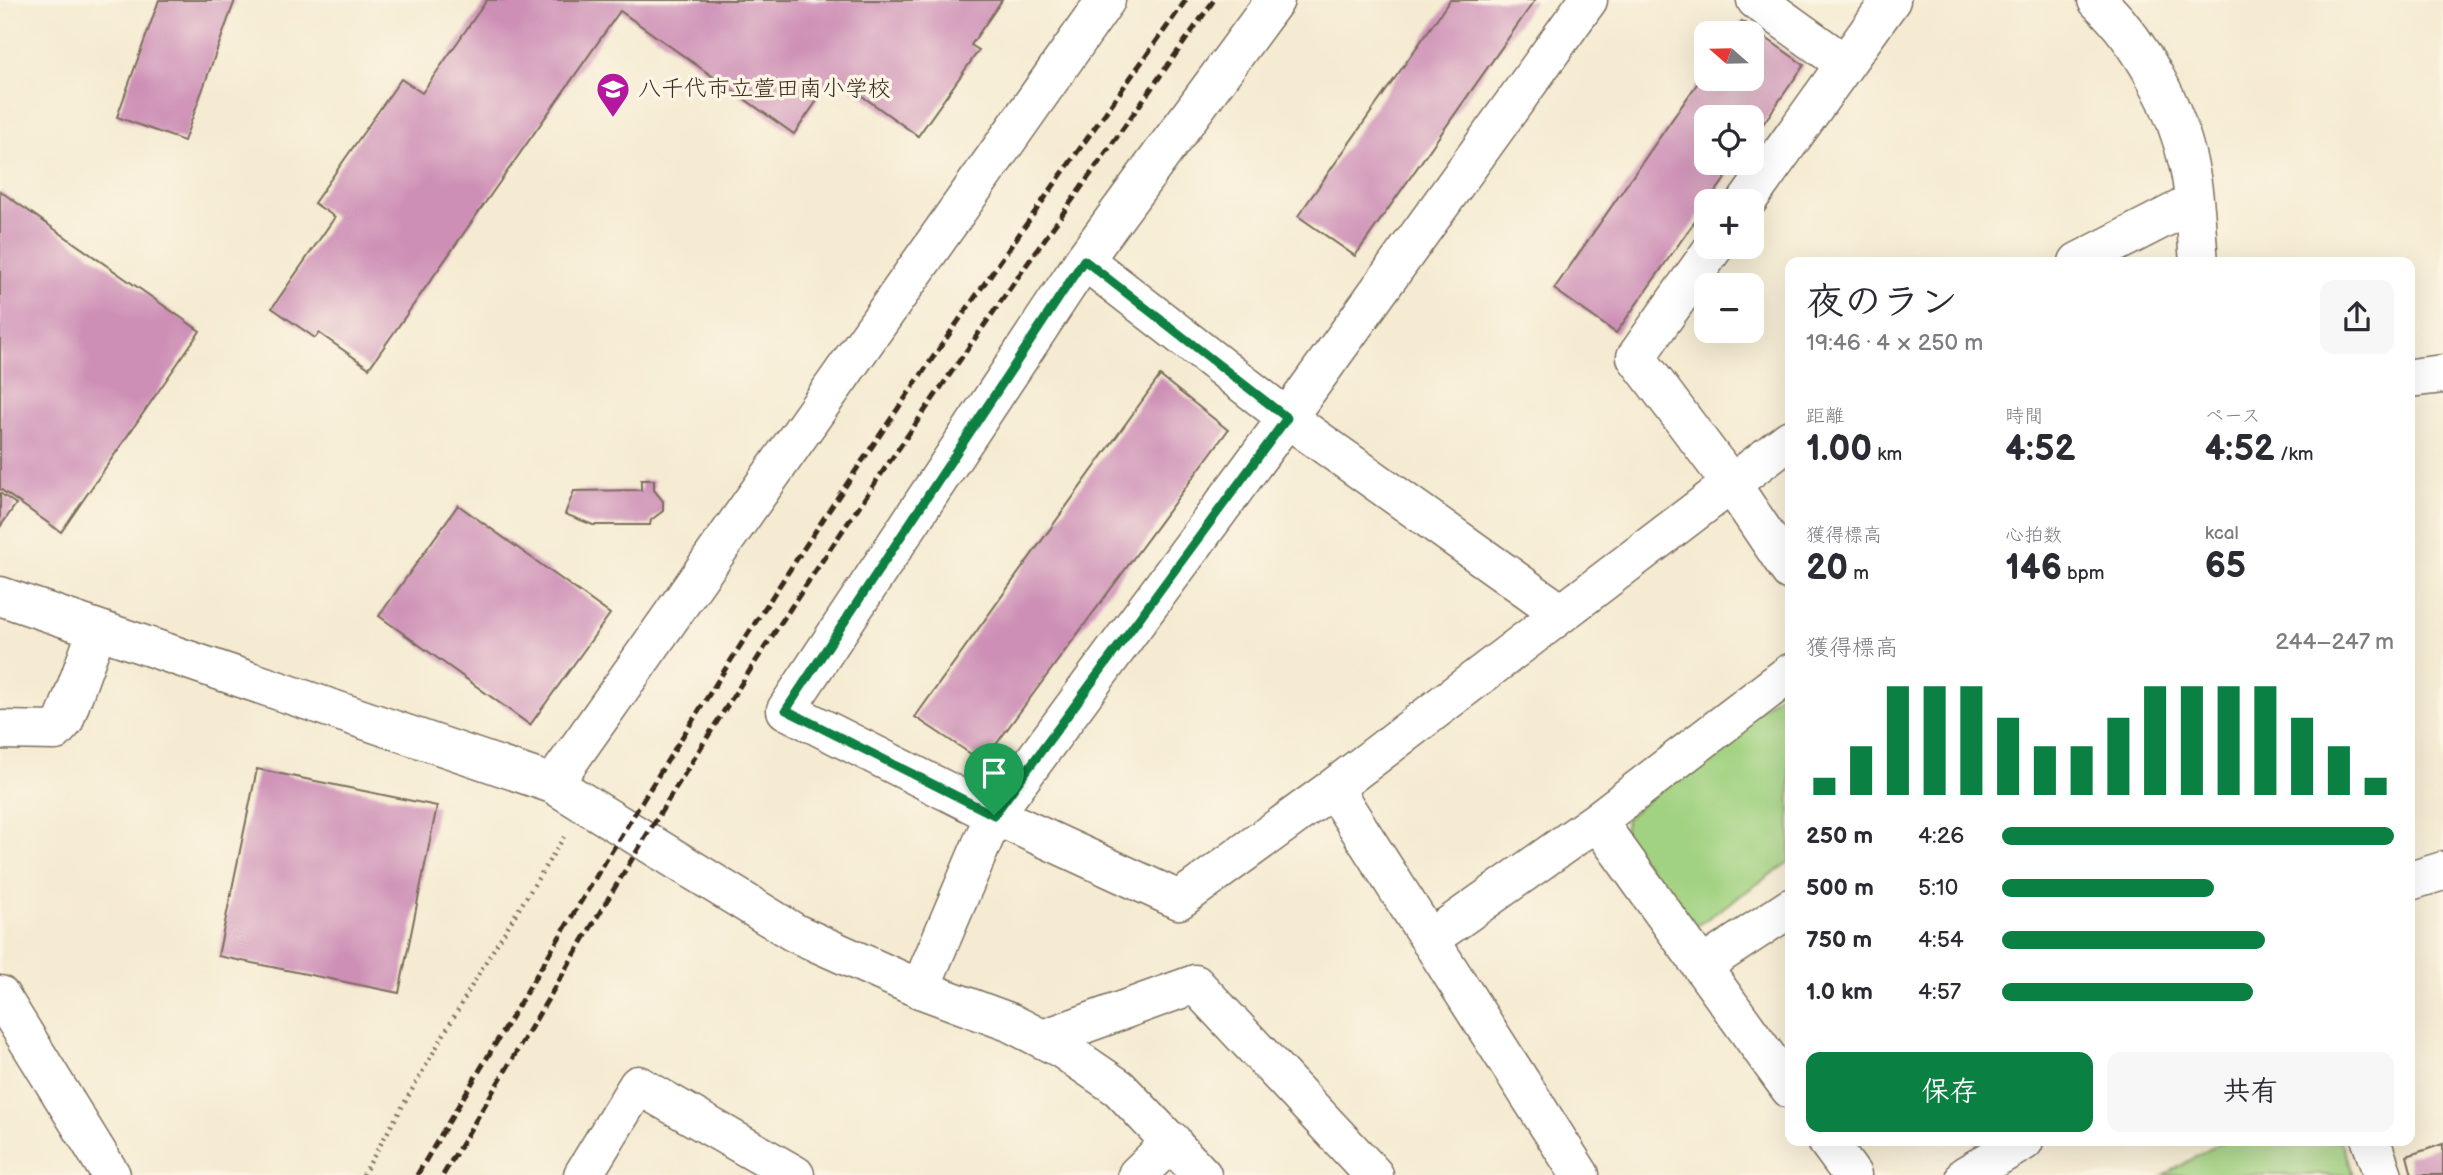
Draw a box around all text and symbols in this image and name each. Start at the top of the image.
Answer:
north arrow [1694,21,1764,91]
map controls [1694,21,1764,343]
school or university icon: 八千代市立萱田南小学校 [594,70,632,119]
place label: 八千代市立萱田南小学校 [638,75,891,103]
button: locate [1694,105,1764,175]
button: + [1694,189,1764,259]
button: − [1694,273,1764,343]
text: 夜のラン [1806,280,1958,325]
button: share [2320,280,2394,354]
text: 19:46 · 4 × 250 m [1806,329,1983,357]
text: 距離 [1806,405,1844,428]
text: 時間 [2005,405,2043,428]
text: ペース [2205,405,2261,428]
text: 1.00 [1806,428,1872,471]
text: 4:52 [2005,428,2076,471]
text: 4:52 [2205,428,2275,471]
text: km [1872,443,1902,466]
text: /km [2275,443,2314,466]
text: kcal [2205,522,2239,545]
text: 獲得標高 [1806,524,1882,547]
text: 心拍数 [2005,524,2062,547]
text: 65 [2205,545,2246,588]
text: 20 [1806,547,1848,590]
text: 146 [2005,547,2062,590]
text: m [1848,562,1869,585]
text: bpm [2062,562,2104,585]
text: 244–247 m [2275,628,2394,656]
text: 獲得標高 [1806,634,1898,662]
pin [964,743,1024,815]
icon: arrive [975,754,1013,792]
text: 250 m [1806,822,1873,850]
text: 4:26 [1918,822,1964,850]
text: 500 m [1806,874,1874,902]
text: 5:10 [1918,874,1958,902]
text: 750 m [1806,926,1872,954]
text: 4:54 [1918,926,1964,954]
text: 1.0 km [1806,978,1873,1006]
text: 4:57 [1918,978,1961,1006]
button: 保存 [1806,1052,2093,1132]
button: 共有 [2107,1052,2394,1132]

